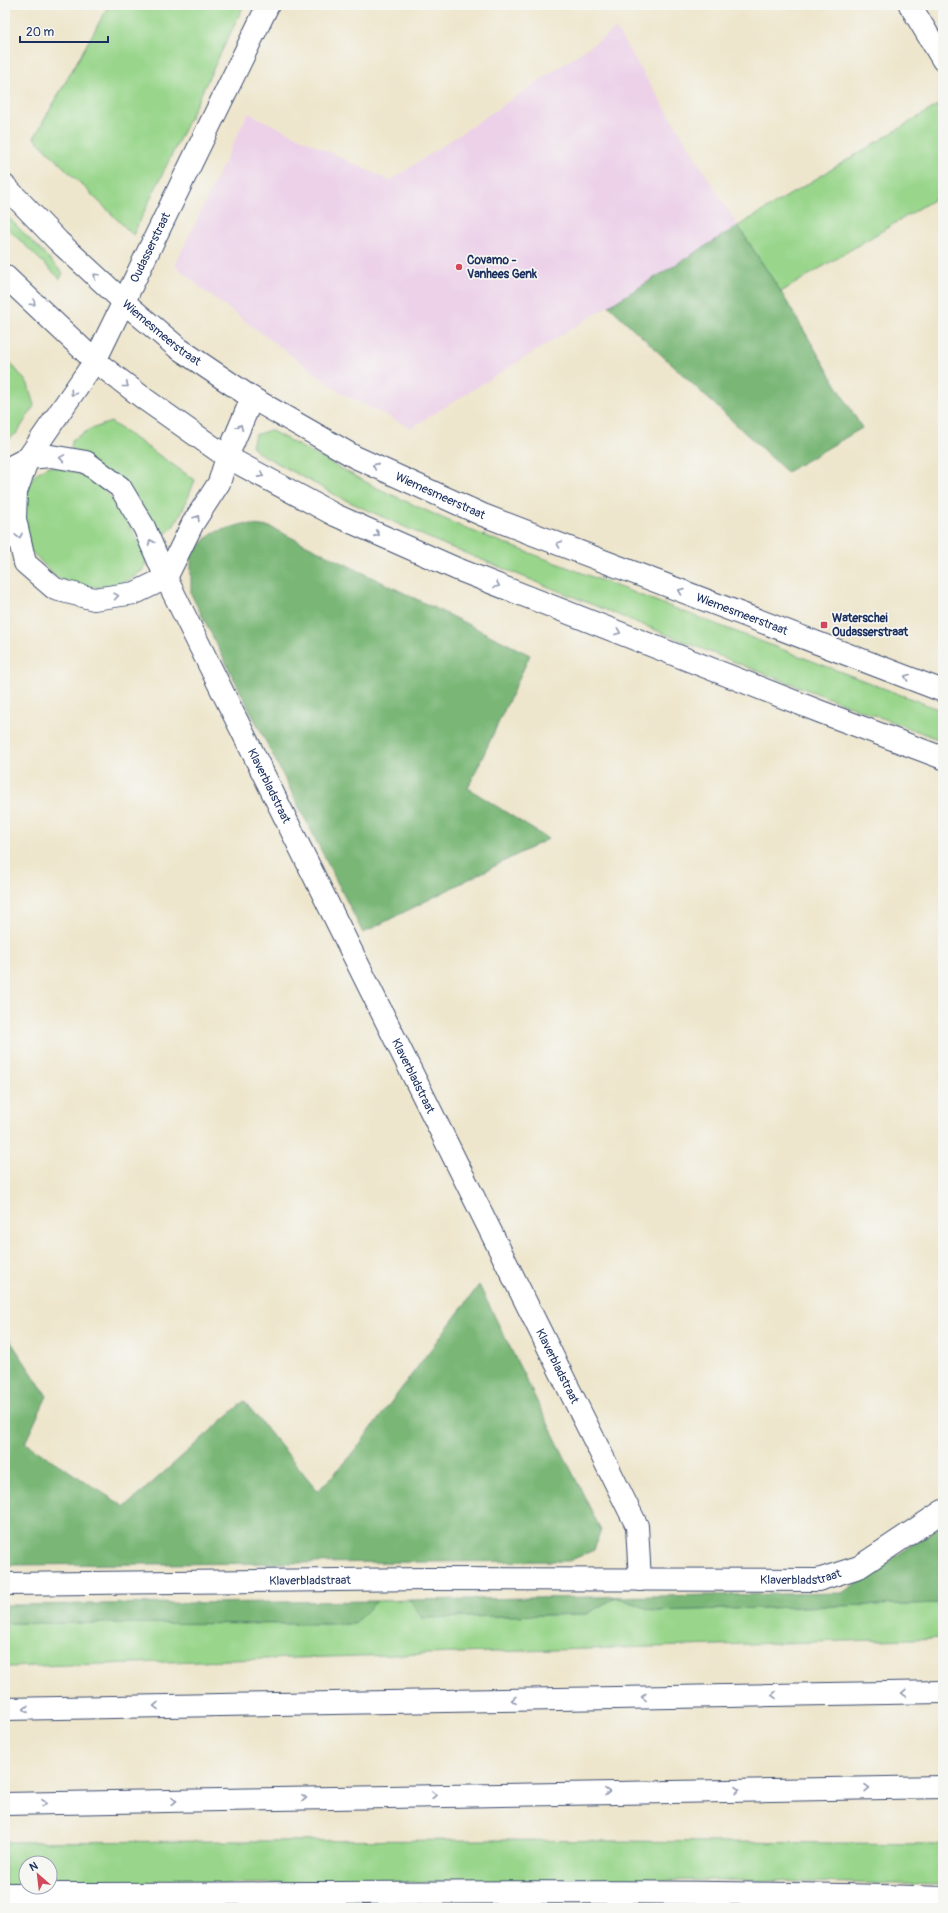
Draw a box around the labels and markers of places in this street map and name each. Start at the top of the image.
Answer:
place label: Covamo - Vanhees Genk [467,253,538,282]
marker: Covamo - Vanhees Genk [454,262,464,272]
place label: Waterschei Oudasserstraat [832,611,909,640]
marker: Waterschei Oudasserstraat [819,620,829,630]

